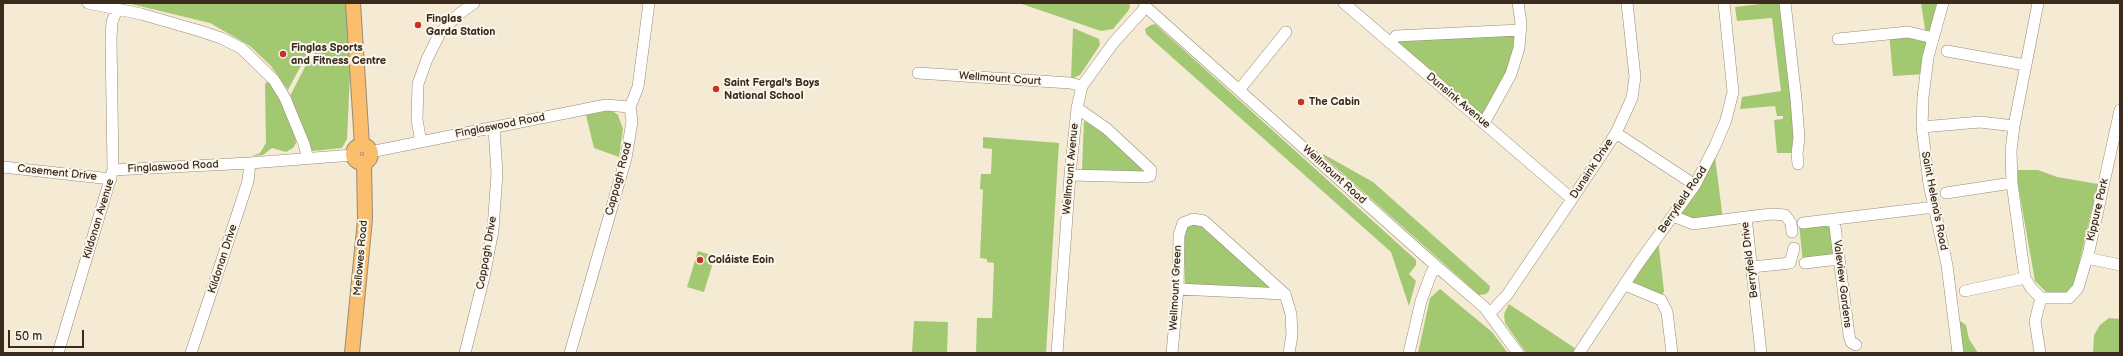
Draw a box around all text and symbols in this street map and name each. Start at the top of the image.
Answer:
place label: Finglas Garda Station [426,12,496,38]
marker: Finglas Garda Station [413,20,423,30]
place label: Finglas Sports and Fitness Centre [291,41,386,67]
marker: Finglas Sports and Fitness Centre [278,49,288,59]
street label: Wellmount Court [958,70,1042,88]
street label: Dunsink Avenue [1423,70,1493,132]
place label: Saint Fergal's Boys National School [724,76,819,102]
marker: Saint Fergal's Boys National School [711,84,721,94]
place label: The Cabin [1309,95,1360,109]
marker: The Cabin [1296,97,1306,107]
street label: Finglaswood Road [454,111,546,141]
street label: Wellmount Avenue [1060,123,1082,215]
street label: Dunsink Drive [1568,137,1616,201]
street label: Cappagh Road [603,141,635,217]
street label: Wellmount Road [1299,143,1369,207]
street label: Saint Helena's Road [1918,150,1950,252]
street label: Finglaswood Road [127,158,219,176]
street label: Casement Drive [17,162,97,184]
street label: Berryfield Road [1656,164,1710,236]
street label: Kildonan Avenue [81,177,117,261]
street label: Kippure Park [2084,177,2112,243]
street label: Cappagh Drive [474,215,500,291]
street label: Mellowes Road [351,220,371,296]
street label: Berryfield Drive [1739,221,1761,299]
street label: Kildonan Drive [206,223,240,295]
street label: Valeview Gardens [1830,239,1854,329]
street label: Wellmount Green [1167,245,1185,331]
place label: Coláiste Eoin [708,253,774,267]
marker: Coláiste Eoin [695,255,705,265]
scale bar [10,322,86,348]
text: 50 m [15,329,42,344]

